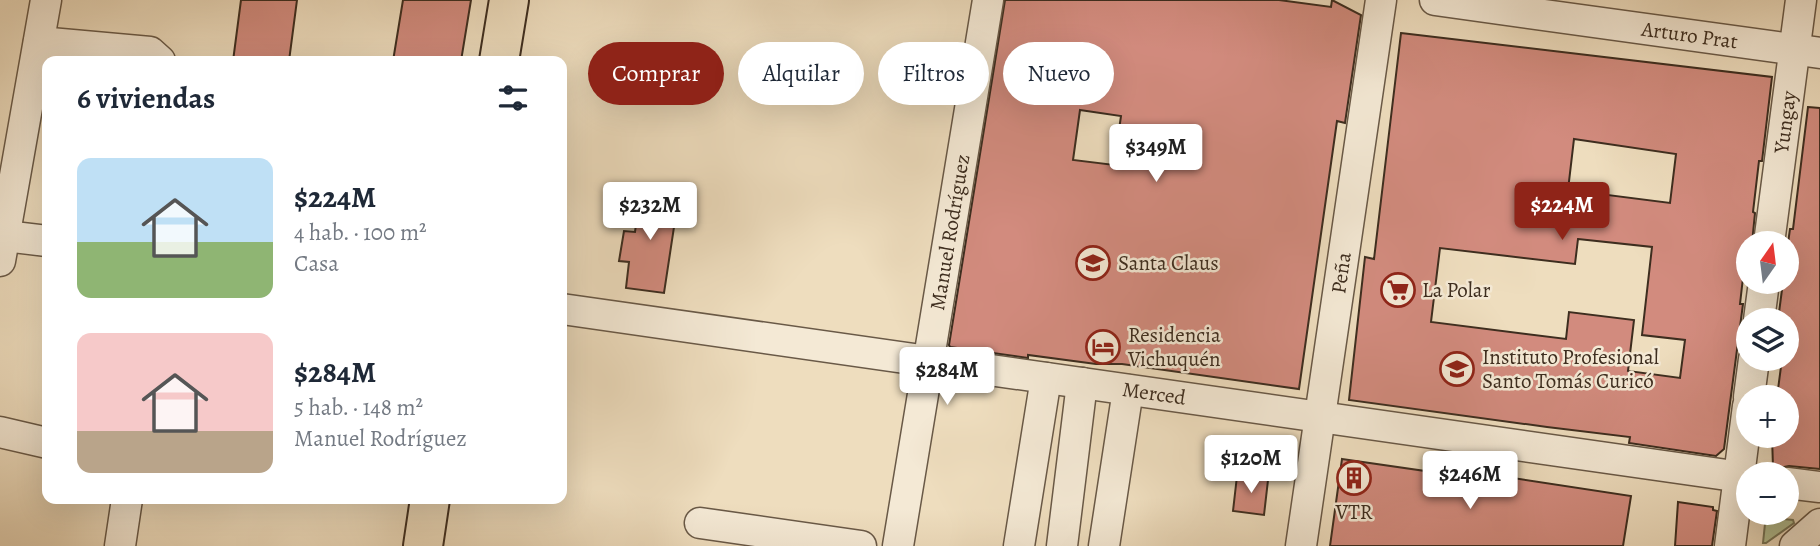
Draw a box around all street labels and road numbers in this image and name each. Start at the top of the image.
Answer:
street label: Arturo Prat [1639,14,1739,56]
street label: Yungay [1767,89,1803,156]
street label: Manuel Rodríguez [923,152,976,312]
street label: Peña [1324,250,1358,296]
street label: Merced [1120,375,1188,412]

